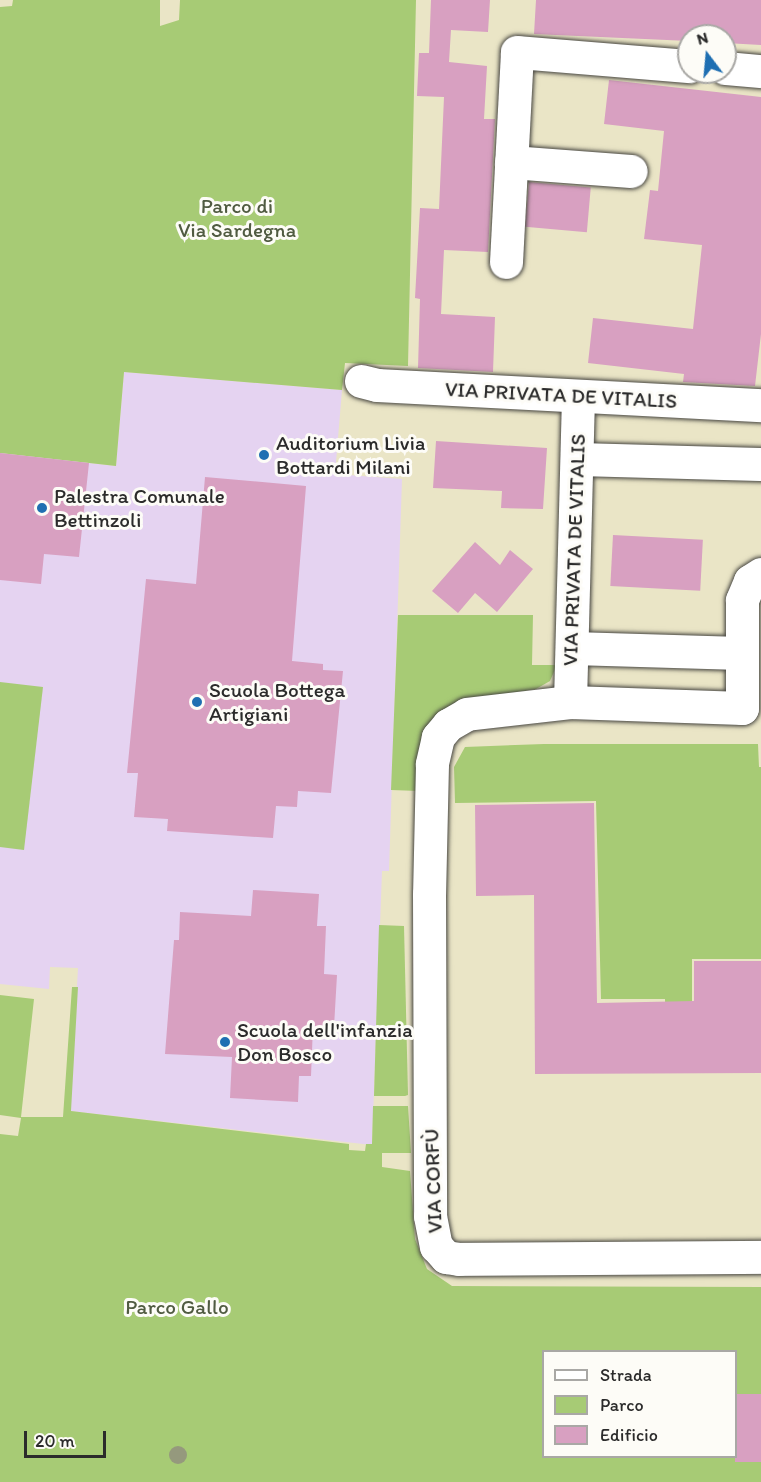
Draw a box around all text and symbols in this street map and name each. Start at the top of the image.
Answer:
north arrow [677,24,737,84]
text: N [695,28,710,49]
park label: Parco di Via Sardegna [178,193,296,243]
street label: VIA PRIVATA DE VITALIS [444,376,678,414]
place label: Auditorium Livia Bottardi Milani [276,430,426,480]
street label: VIA PRIVATA DE VITALIS [557,433,591,667]
marker: Auditorium Livia Bottardi Milani [257,448,271,462]
place label: Palestra Comunale Bettinzoli [54,483,225,533]
marker: Palestra Comunale Bettinzoli [35,501,49,515]
place label: Scuola Bottega Artigiani [209,677,345,727]
marker: Scuola Bottega Artigiani [190,695,204,709]
place label: Scuola dell'infanzia Don Bosco [237,1017,413,1067]
marker: Scuola dell'infanzia Don Bosco [218,1035,232,1049]
street label: VIA CORFÙ [419,1128,447,1234]
park label: Parco Gallo [125,1294,229,1320]
legend [542,1350,737,1458]
text: Strada [600,1364,652,1386]
text: Parco [600,1394,644,1416]
scale bar [27,1419,110,1457]
text: Edificio [600,1424,658,1446]
text: 20 m [35,1430,75,1452]

